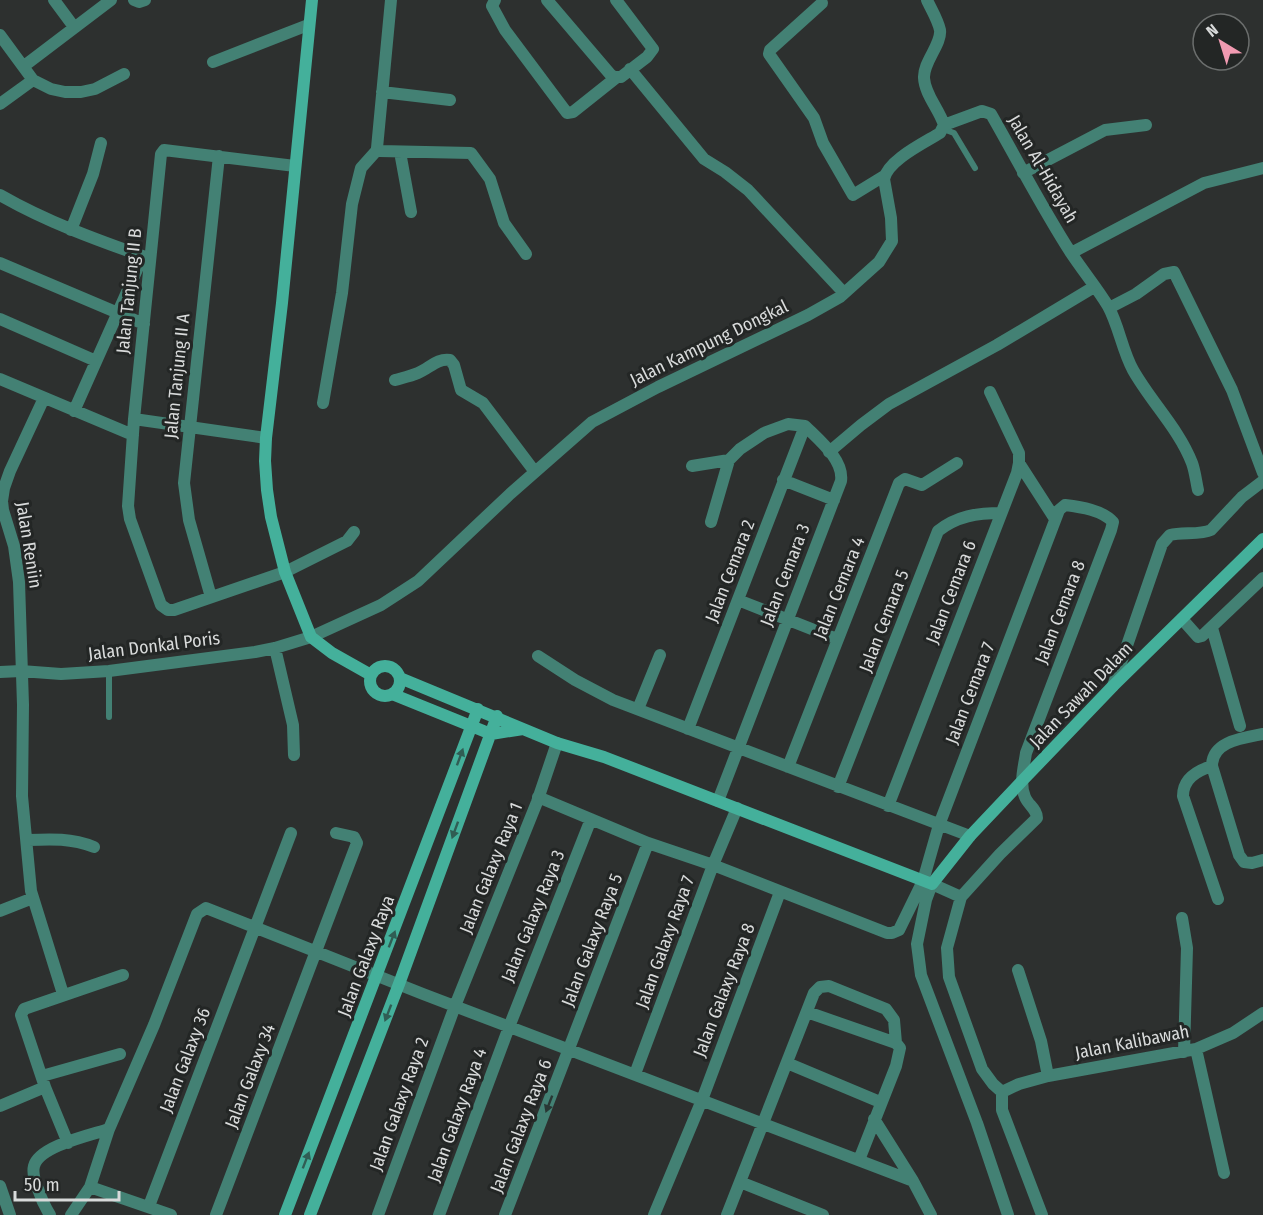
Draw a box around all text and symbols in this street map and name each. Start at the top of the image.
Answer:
north arrow [1191,12,1251,72]
text: N [1202,20,1222,41]
street label: Jalan Al-Hidayah [1003,111,1083,227]
street label: Jalan Tanjung II B [111,227,147,355]
street label: Jalan Kampung Dongkal [626,295,792,391]
street label: Jalan Tanjung II A [159,312,195,440]
street label: Jalan Reniin [11,500,47,590]
street label: Jalan Cemara 2 [700,517,760,625]
street label: Jalan Cemara 3 [755,521,815,629]
street label: Jalan Cemara 4 [808,533,870,642]
street label: Jalan Cemara 6 [921,537,981,647]
street label: Jalan Cemara 8 [1030,557,1090,667]
street label: Jalan Cemara 5 [854,567,914,675]
street label: Jalan Donkal Poris [87,627,222,665]
street label: Jalan Sawah Dalam [1025,637,1137,753]
street label: Jalan Cemara 7 [941,639,999,747]
one-way arrow [455,747,465,765]
street label: Jalan Galaxy Raya 1 [455,799,527,937]
one-way arrow [449,821,459,839]
street label: Jalan Galaxy Raya 3 [496,847,570,985]
street label: Jalan Galaxy Raya 5 [557,870,627,1010]
street label: Jalan Galaxy Raya 7 [631,873,699,1011]
street label: Jalan Galaxy Raya [333,892,399,1020]
street label: Jalan Galaxy Raya 8 [688,920,760,1060]
one-way arrow [387,930,397,948]
street label: Jalan Galaxy 36 [155,1004,215,1115]
one-way arrow [383,1005,393,1023]
street label: Jalan Galaxy 34 [220,1020,280,1131]
street label: Jalan Kalibawah [1073,1020,1191,1064]
street label: Jalan Galaxy Raya 2 [365,1034,433,1174]
street label: Jalan Galaxy Raya 4 [423,1045,492,1185]
street label: Jalan Galaxy Raya 6 [485,1056,557,1196]
one-way arrow [544,1095,553,1113]
one-way arrow [301,1151,311,1169]
scale bar [15,1164,118,1202]
text: 50 m [24,1174,60,1196]

